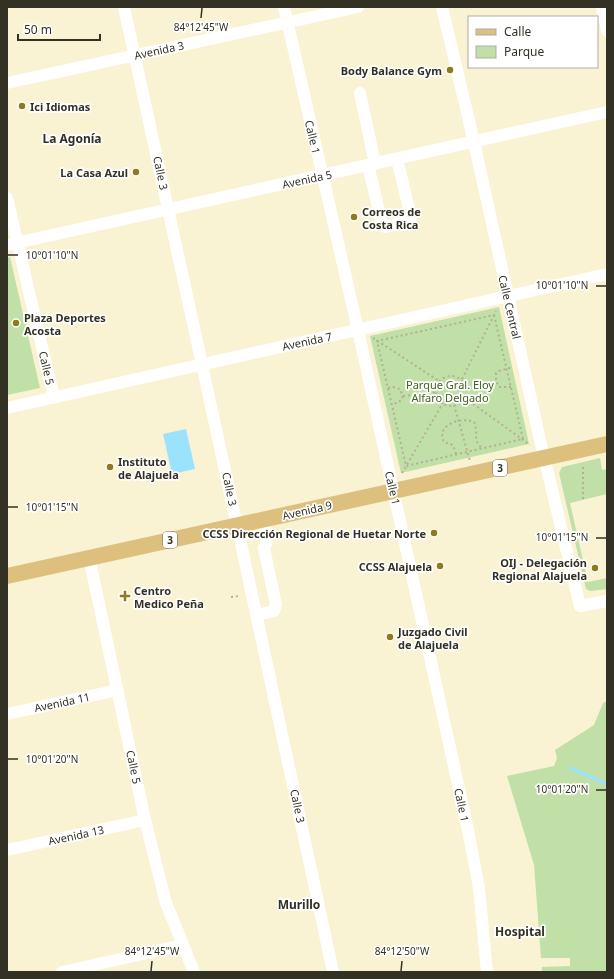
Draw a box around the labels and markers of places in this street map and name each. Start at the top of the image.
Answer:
place label: Body Balance Gym [341,63,442,78]
marker: Body Balance Gym [445,65,455,75]
place label: Ici Idiomas [30,99,91,114]
marker: Ici Idiomas [17,101,27,111]
place label: La Casa Azul [60,165,128,180]
marker: La Casa Azul [131,167,141,177]
place label: Correos de Costa Rica [362,204,421,232]
marker: Correos de Costa Rica [349,212,359,222]
place label: Plaza Deportes Acosta [24,310,106,338]
marker: Plaza Deportes Acosta [11,318,21,328]
place label: Instituto de Alajuela [118,454,179,482]
marker: Instituto de Alajuela [105,462,115,472]
place label: CCSS Dirección Regional de Huetar Norte [202,526,426,541]
marker: CCSS Dirección Regional de Huetar Norte [429,528,439,538]
place label: OIJ - Delegación Regional Alajuela [492,555,587,583]
place label: CCSS Alajuela [359,559,432,574]
marker: CCSS Alajuela [435,561,445,571]
marker: OIJ - Delegación Regional Alajuela [590,563,600,573]
place label: Centro Medico Peña [134,583,204,611]
marker: Centro Medico Peña [119,590,131,602]
place label: Juzgado Civil de Alajuela [397,624,468,652]
marker: Juzgado Civil de Alajuela [385,632,395,642]

